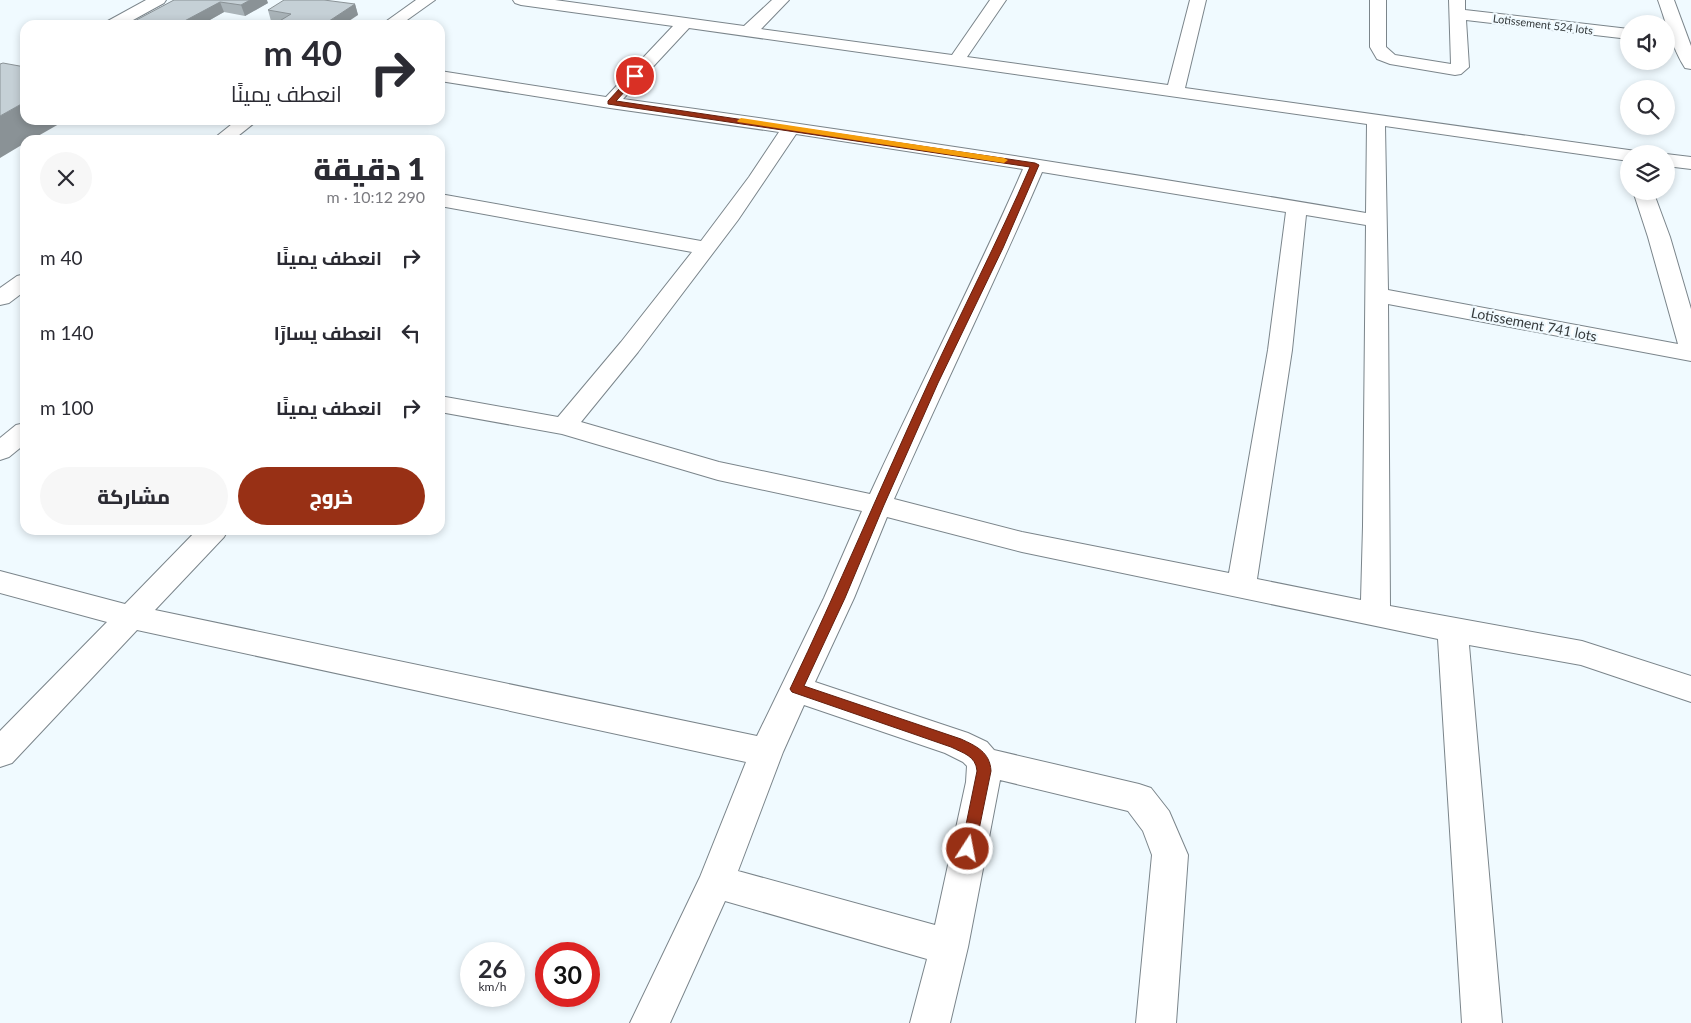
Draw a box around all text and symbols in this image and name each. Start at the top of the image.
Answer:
street label: Lotissement 524 lots [1492,11,1594,37]
map controls [1620,15,1675,200]
button: sound [1620,15,1675,70]
text: 40 m [264,31,342,73]
icon: right [360,40,425,105]
pin [614,55,656,97]
icon: arrive [621,62,649,90]
text: انعطف يمينًا [231,80,342,107]
button: search [1620,80,1675,135]
button: layers [1620,145,1675,200]
text: 1 دقيقة [314,150,425,186]
button: close [40,152,92,204]
text: 290 m · 10:12 [326,187,425,206]
icon: right [397,244,425,272]
text: 40 m [40,246,83,269]
text: انعطف يمينًا [276,246,382,269]
street label: Lotissement 741 lots [1470,303,1598,345]
icon: left [397,319,425,347]
text: 140 m [40,321,94,344]
text: انعطف يسارًا [274,321,382,344]
icon: right [397,394,425,422]
text: 100 m [40,396,94,419]
text: انعطف يمينًا [276,396,382,419]
button: مشاركة [40,467,228,525]
button: خروج [238,467,425,525]
position arrow [941,822,993,874]
speed limit sign: 30 [535,942,600,1007]
text: 26 [478,953,507,983]
text: km/h [478,979,507,994]

